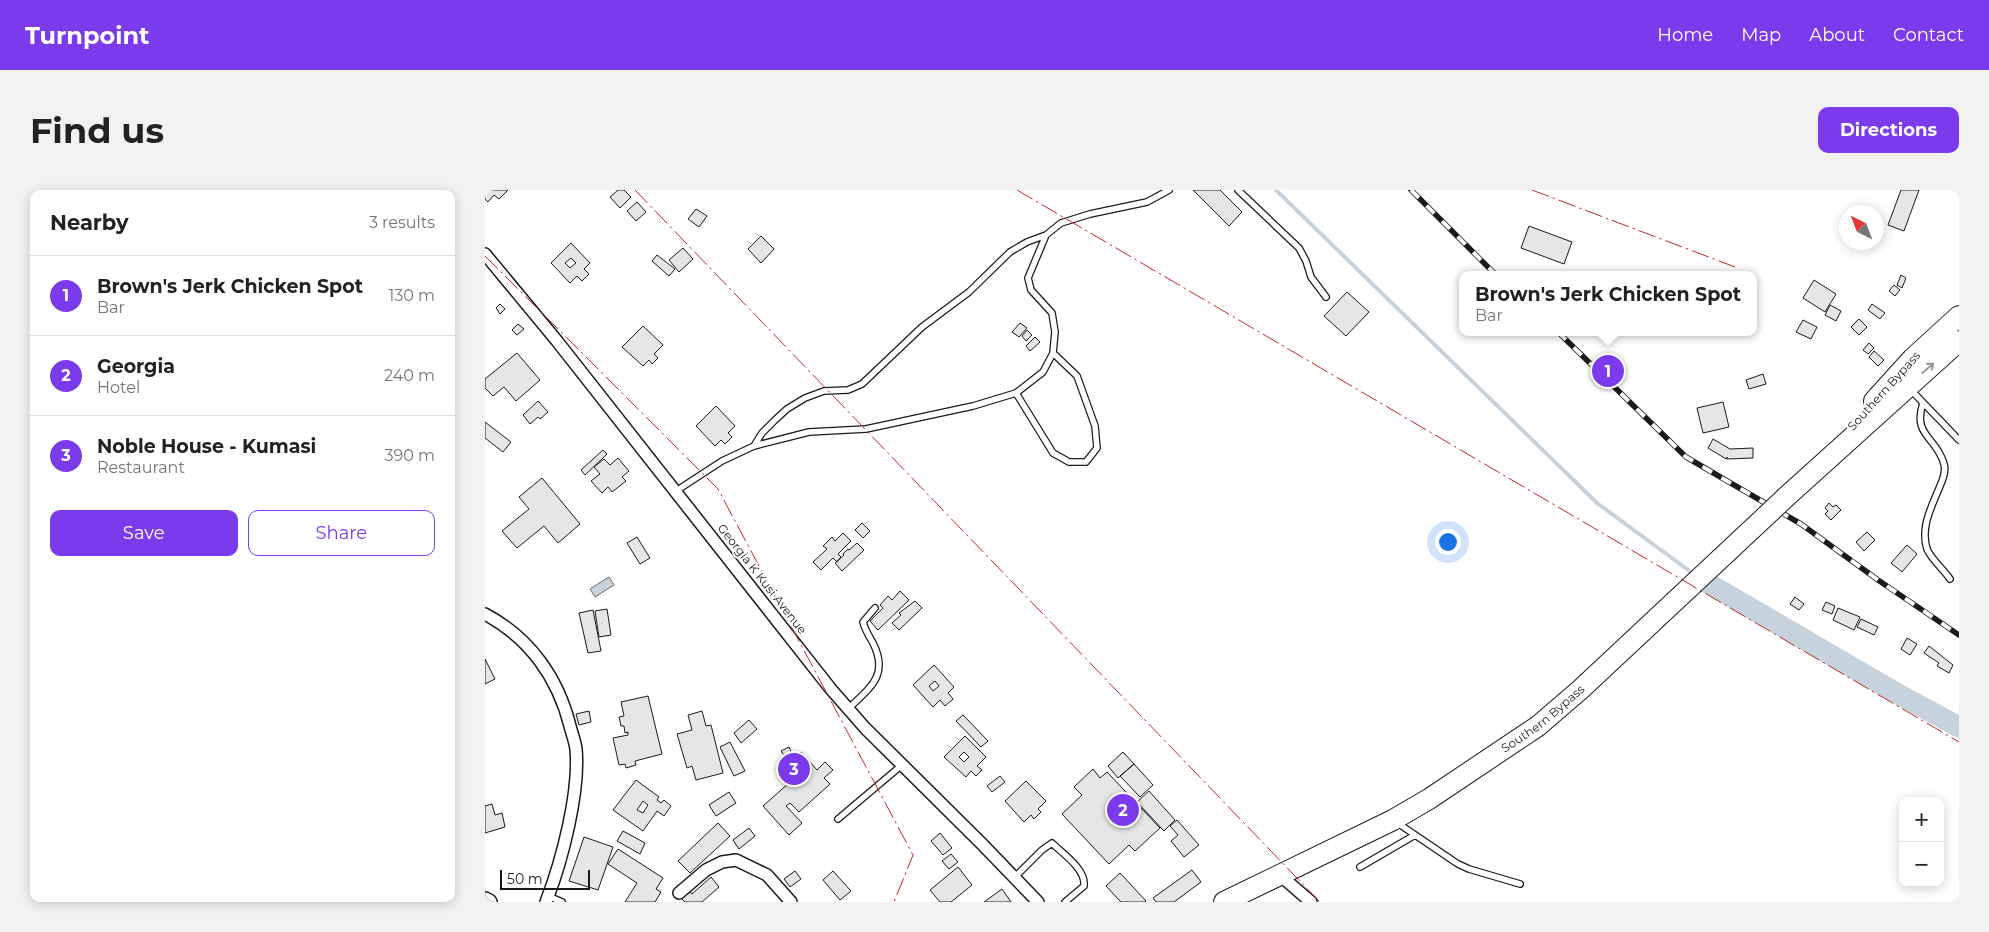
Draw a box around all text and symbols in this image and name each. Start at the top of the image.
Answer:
text: Turnpoint [25,21,149,50]
text: Home [1657,24,1713,46]
text: Map [1741,24,1781,46]
text: About [1809,24,1865,46]
text: Contact [1893,24,1964,46]
button: Directions [1818,107,1959,153]
text: Find us [30,109,164,152]
north arrow [1839,205,1884,250]
text: Nearby [50,210,129,235]
text: 3 results [369,213,435,232]
popup [1459,271,1757,336]
text: Brown's Jerk Chicken Spot [97,275,363,298]
text: Brown's Jerk Chicken Spot [1475,283,1741,306]
text: 1 [63,286,69,305]
text: 130 m [388,286,435,305]
text: Bar [97,298,125,317]
text: Bar [1475,306,1503,325]
street label: Southern Bypass [1844,348,1923,433]
pin: 1 [1592,352,1624,390]
text: Georgia [97,355,175,378]
one-way arrow [1921,362,1934,374]
text: 2 [61,366,71,385]
text: 240 m [384,366,435,385]
text: Hotel [97,378,140,397]
text: Noble House - Kumasi [97,435,316,458]
text: 3 [61,446,71,465]
text: 390 m [384,446,435,465]
text: Restaurant [97,458,185,477]
button: Save [50,510,238,556]
button: Share [248,510,435,556]
street label: Georgia K Kusi Avenue [715,521,810,637]
your location [1435,529,1461,555]
street label: Southern Bypass [1498,681,1588,756]
pin: 3 [778,750,810,788]
pin: 2 [1107,791,1139,829]
map controls [1899,797,1944,887]
button: + [1899,797,1944,842]
button: − [1899,842,1944,887]
scale bar [500,867,590,890]
text: 50 m [507,870,543,888]

